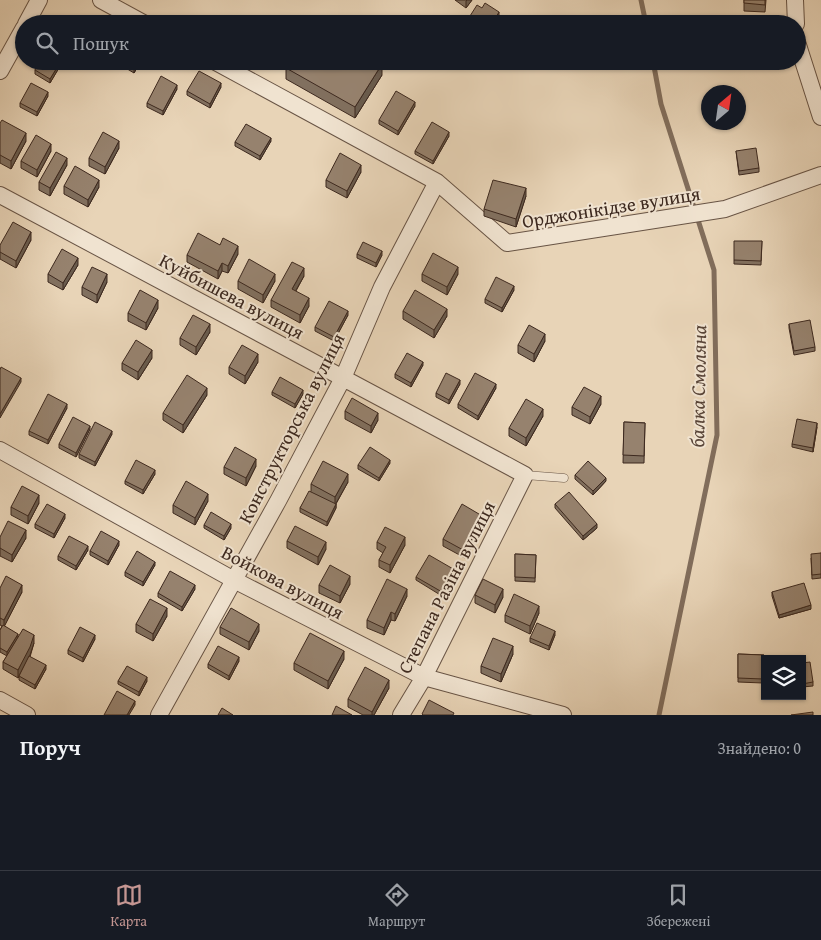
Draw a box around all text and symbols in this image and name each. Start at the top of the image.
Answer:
search box [15,15,806,70]
icon: search [33,29,61,57]
text: Пошук [73,29,129,57]
north arrow [701,85,746,130]
street label: Орджонікідзе вулиця [520,179,703,235]
street label: Куйбишева вулиця [155,246,310,346]
water label: балка Смоляна [682,324,713,447]
street label: Конструкторська вулиця [231,327,351,528]
street label: Степана Разіна вулиця [390,495,502,678]
street label: Войкова вулиця [217,538,350,626]
map controls [761,655,806,700]
button: layers [761,655,806,700]
text: Поруч [20,732,81,763]
text: Знайдено: 0 [718,736,801,760]
tab: Карта [111,881,147,931]
tab: Маршрут [368,881,425,931]
tab: Збережені [646,881,710,931]

